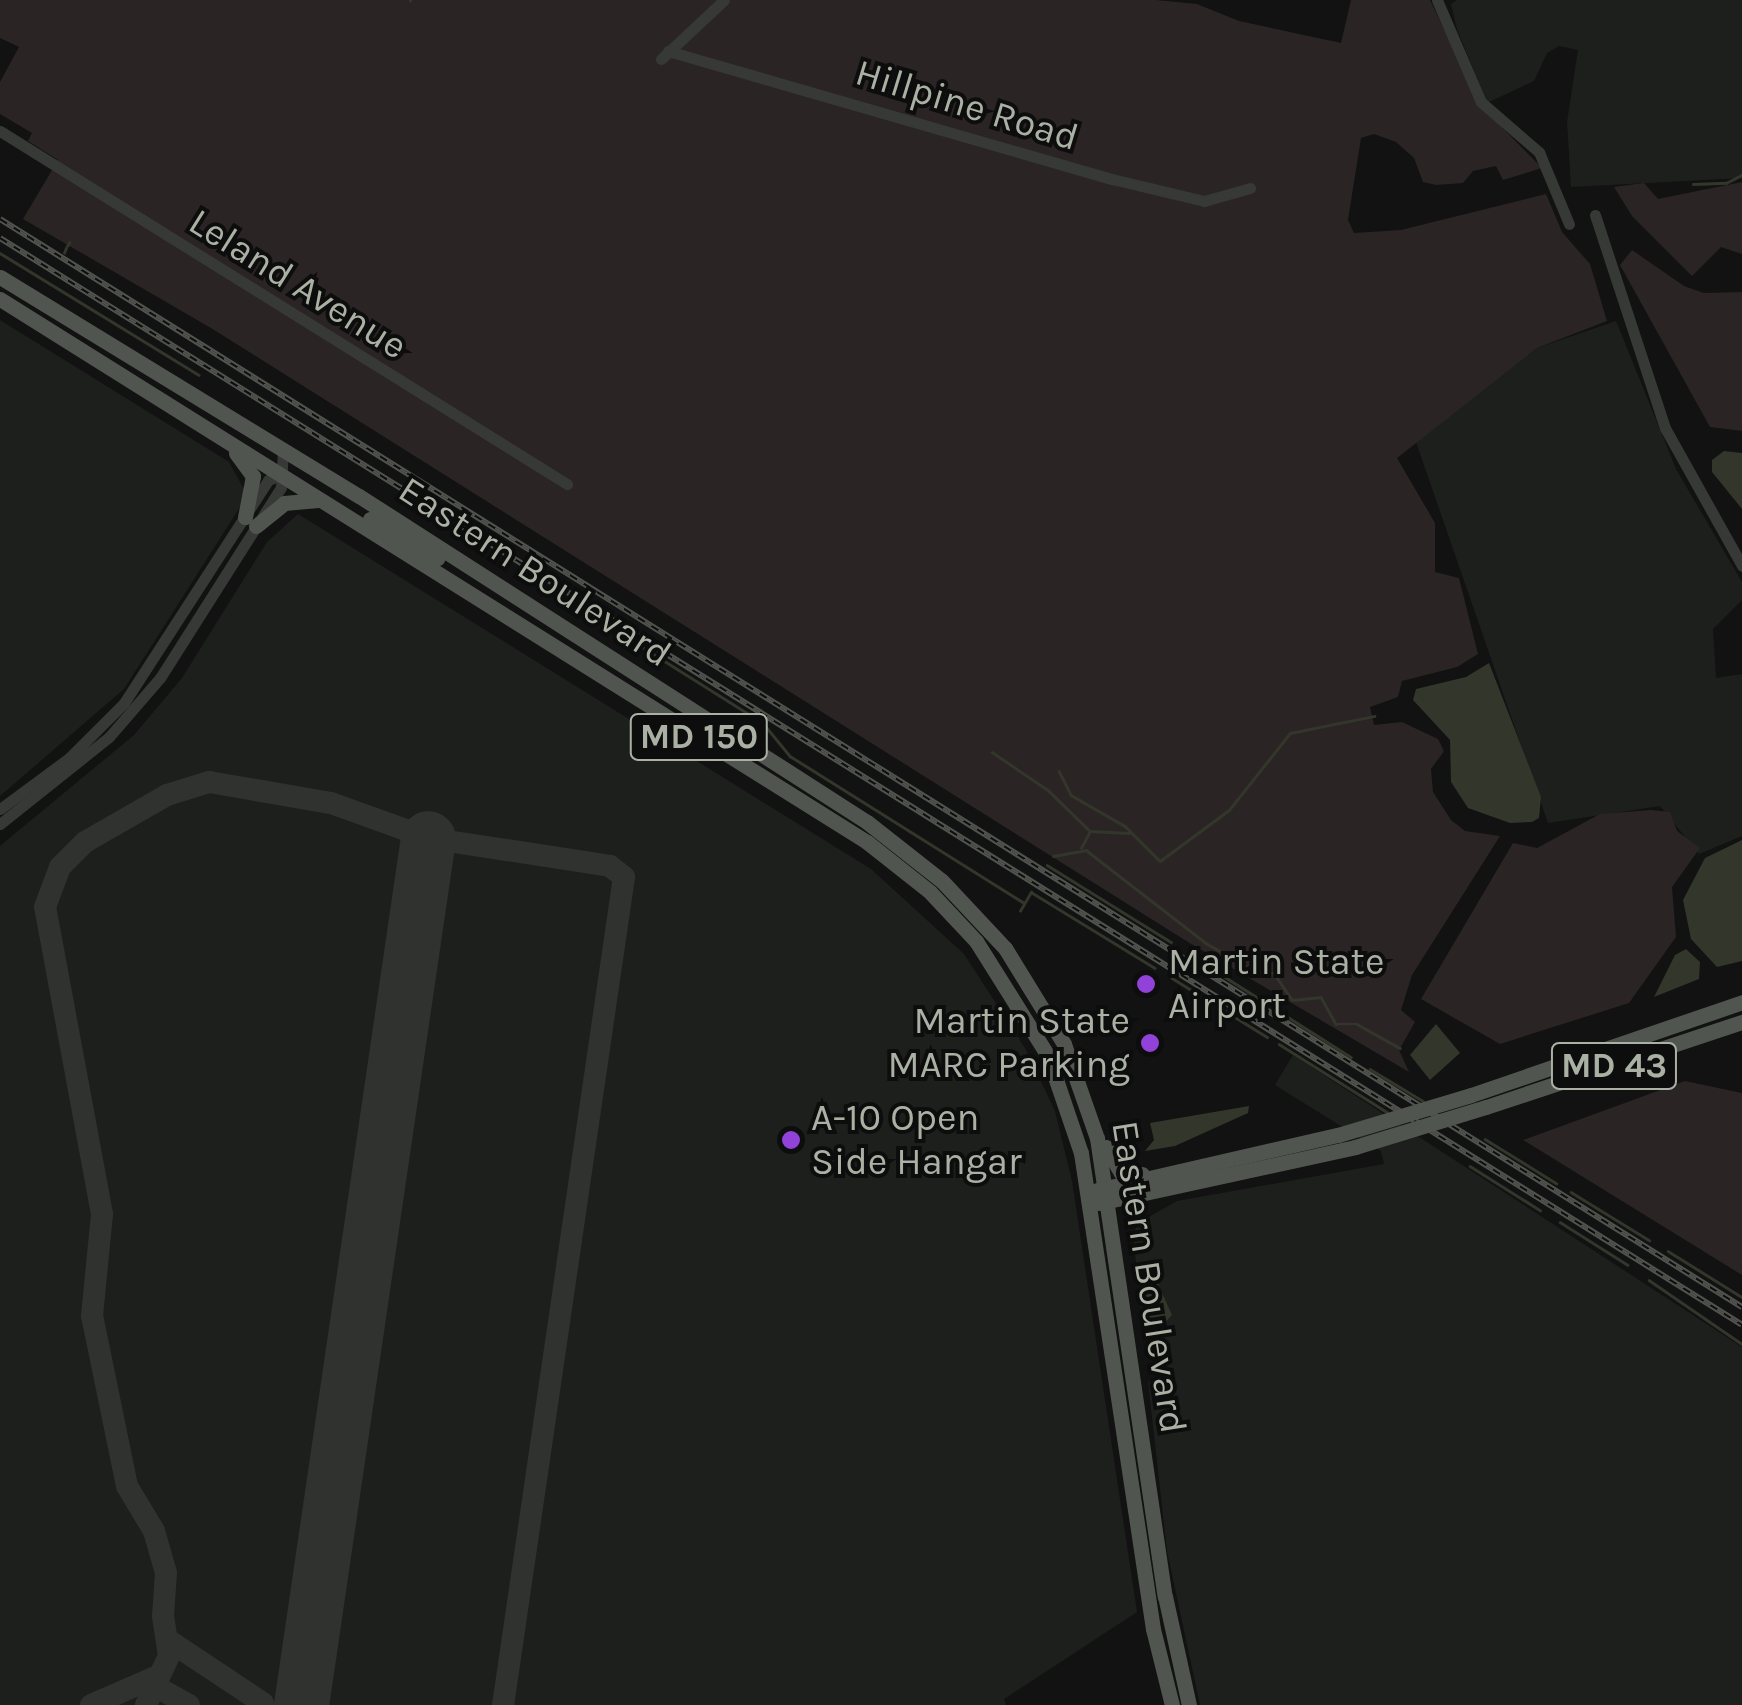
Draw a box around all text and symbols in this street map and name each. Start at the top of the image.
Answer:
street label: Hillpine Road [850,50,1084,160]
street label: Leland Avenue [181,199,415,369]
street label: Eastern Boulevard [390,467,680,677]
road number: MD 150 [629,707,769,767]
place label: Martin State Airport [1168,939,1384,1028]
marker: Martin State Airport [1133,971,1159,997]
place label: Martin State MARC Parking [888,998,1130,1088]
marker: Martin State MARC Parking [1139,1032,1161,1054]
road number: MD 43 [1549,1036,1679,1096]
place label: A-10 Open Side Hangar [811,1095,1022,1184]
street label: Eastern Boulevard [1102,1118,1196,1436]
marker: A-10 Open Side Hangar [780,1129,802,1151]

